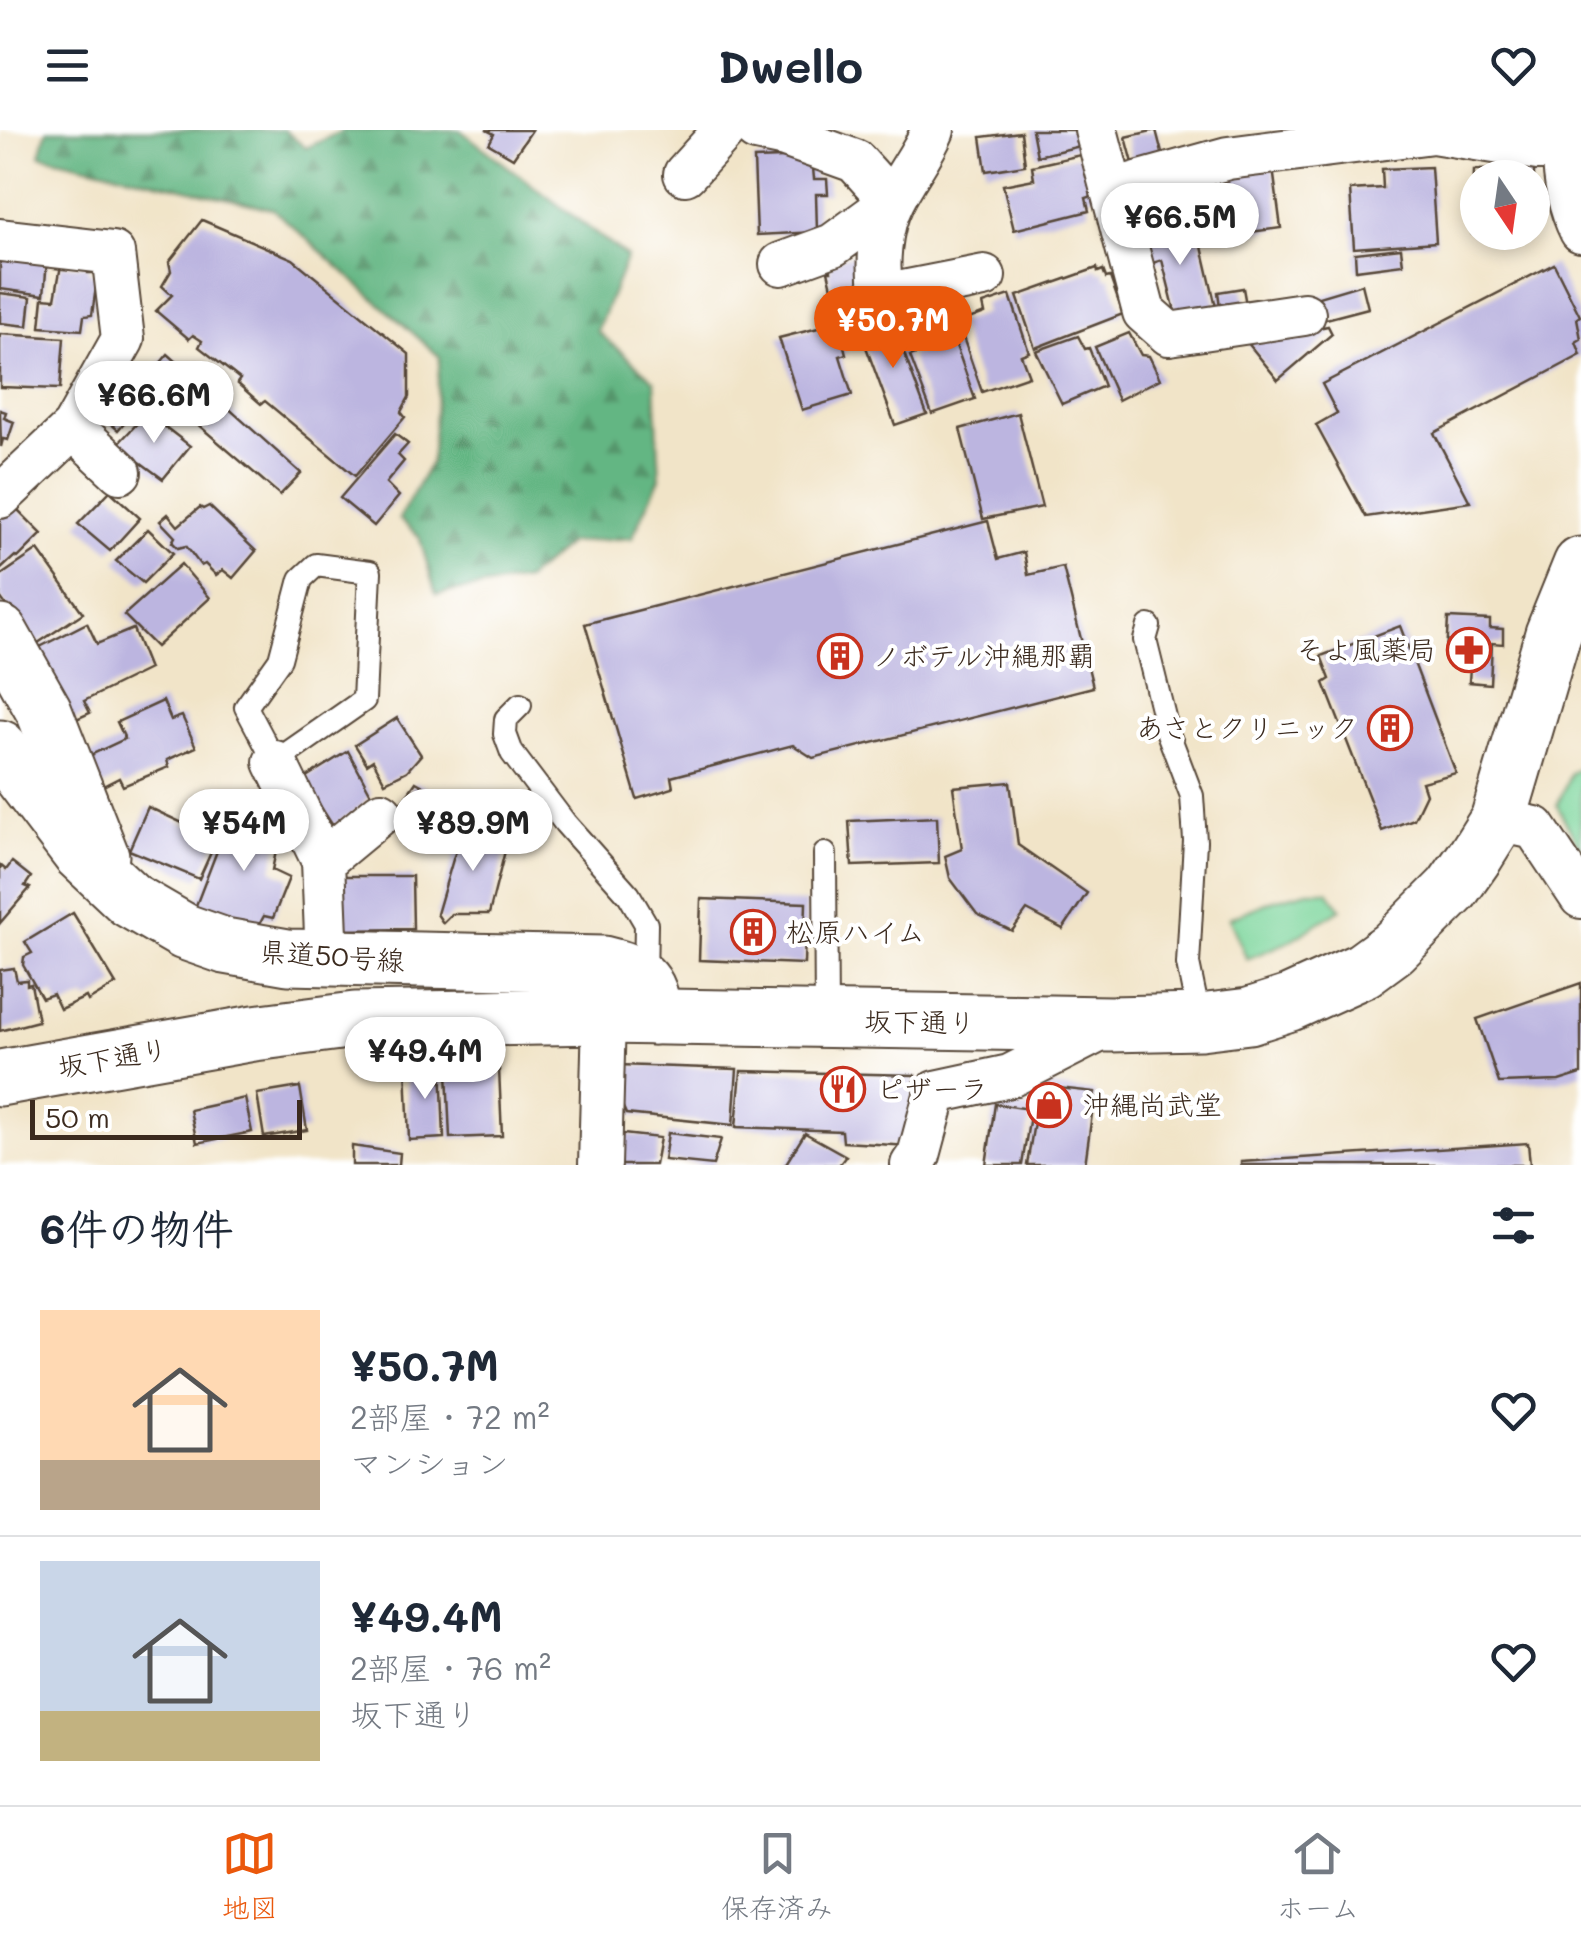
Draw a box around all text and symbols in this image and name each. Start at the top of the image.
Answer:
text: Dwello [718,36,863,94]
icon: menu [40,38,95,93]
icon: heart [1486,38,1541,93]
north arrow [1460,160,1550,250]
map controls [1460,160,1550,250]
pin: ¥66.5M [1099,183,1261,268]
text: ¥66.5M [1123,194,1237,236]
pin: ¥50.7M [812,286,974,371]
text: ¥50.7M [836,297,950,339]
pin: ¥66.6M [73,361,235,446]
text: ¥66.6M [97,372,211,414]
pharmacy icon: そよ風薬局 [1446,627,1492,673]
place label: そよ風薬局 [1296,631,1436,667]
building icon: ノボテル沖縄那覇 [817,633,863,679]
place label: ノボテル沖縄那覇 [872,637,1095,673]
building icon: あさとクリニック [1367,705,1413,751]
place label: あさとクリニック [1136,709,1358,745]
pin: ¥54M [185,789,303,874]
pin: ¥89.9M [392,789,554,874]
text: ¥54M [201,800,287,842]
text: ¥89.9M [415,800,531,842]
building icon: 松原ハイム [730,909,776,955]
place label: 松原ハイム [786,913,925,949]
street label: 県道50号線 [258,932,406,978]
street label: 坂下通り [864,1002,976,1040]
pin: ¥49.4M [344,1017,506,1102]
text: ¥49.4M [367,1028,483,1070]
street label: 坂下通り [55,1030,171,1084]
restaurant icon: ピザーラ [820,1066,866,1112]
place label: ピザーラ [876,1070,988,1106]
shop icon: 沖縄尚武堂 [1026,1082,1072,1128]
place label: 沖縄尚武堂 [1082,1086,1222,1122]
scale bar [30,1095,302,1140]
text: 50 m [45,1099,110,1135]
icon: filters [1486,1198,1541,1253]
text: 6件の物件 [40,1200,233,1255]
text: ¥50.7M [350,1337,499,1392]
icon: home [120,1350,240,1470]
icon: heart [1486,1383,1541,1438]
text: 2部屋 · 72 m² [350,1395,550,1437]
text: マンション [350,1441,509,1483]
text: ¥49.4M [350,1588,503,1643]
icon: home [120,1601,240,1721]
icon: heart [1486,1634,1541,1689]
text: 2部屋 · 76 m² [350,1646,551,1688]
text: 坂下通り [350,1692,478,1734]
tab: 地図 [222,1826,278,1926]
tab: 保存済み [721,1826,833,1926]
tab: ホーム [1276,1826,1359,1926]

